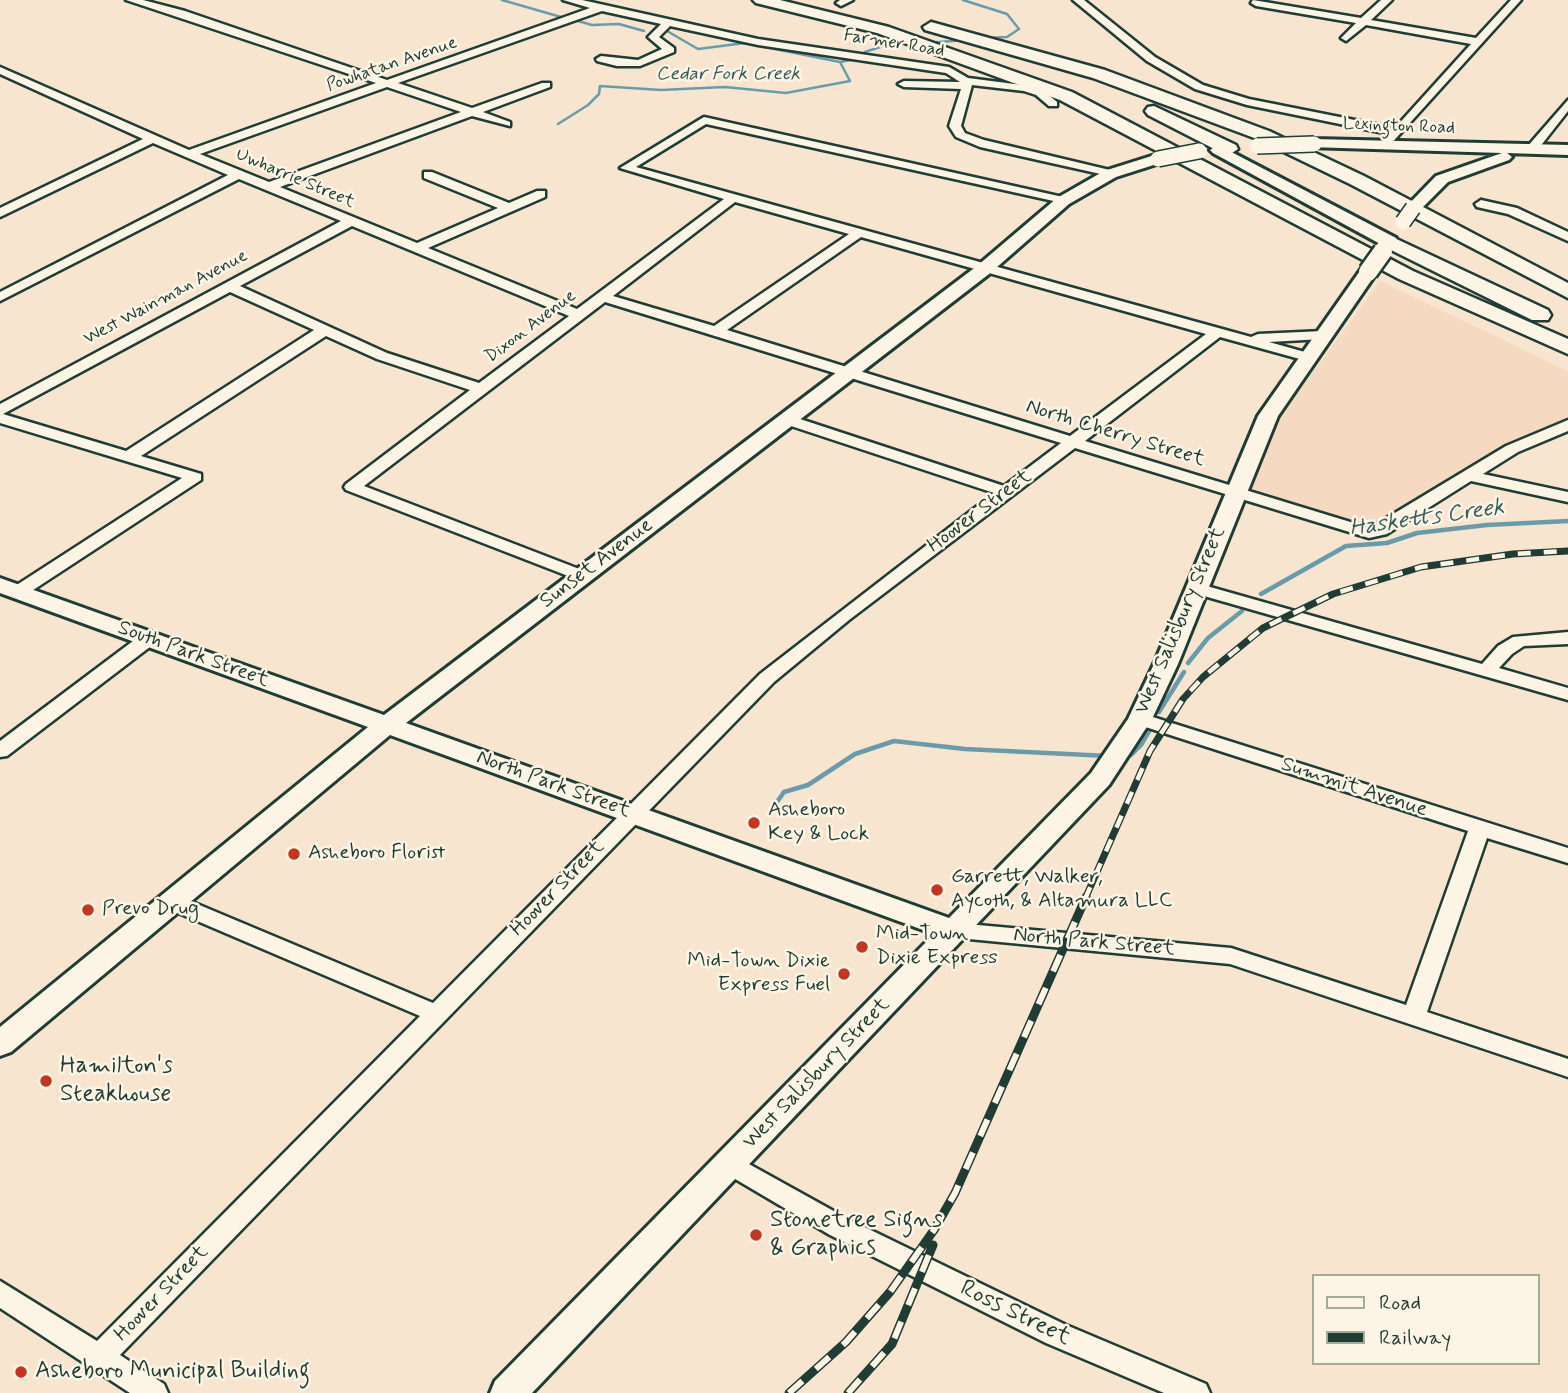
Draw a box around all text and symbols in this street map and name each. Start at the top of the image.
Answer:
street label: Farmer Road [842,25,946,63]
street label: Powhatan Avenue [324,33,460,97]
water label: Cedar Fork Creek [656,64,800,86]
street label: Lexington Road [1343,114,1455,140]
street label: Uwharrie Street [232,144,358,214]
street label: West Wainman Avenue [80,246,252,350]
street label: Dixon Avenue [481,286,581,368]
street label: North Cherry Street [1022,395,1208,473]
street label: Hoover Street [923,465,1037,559]
water label: Hasketts Creek [1348,494,1506,544]
street label: Sunset Avenue [536,513,658,615]
street label: West Salisbury Street [1130,524,1232,718]
street label: South Park Street [114,616,272,694]
street label: North Park Street [473,745,633,825]
street label: Summit Avenue [1278,752,1430,824]
place label: Asheboro Key & Lock [768,798,869,848]
marker: Asheboro Key & Lock [746,815,762,831]
street label: Hoover Street [506,836,610,942]
place label: Asheboro Florist [308,841,445,867]
marker: Asheboro Florist [286,846,302,862]
place label: Garrett, Walker, Aycoth, & Altamura LLC [951,865,1172,915]
marker: Garrett, Walker, Aycoth, & Altamura LLC [929,882,945,898]
place label: Prevo Drug [102,897,199,923]
marker: Prevo Drug [80,902,96,918]
place label: Mid-Town Dixie Express [876,922,998,972]
street label: North Park Street [1012,923,1176,963]
marker: Mid-Town Dixie Express [854,939,870,955]
place label: Mid-Town Dixie Express Fuel [687,949,830,999]
marker: Mid-Town Dixie Express Fuel [836,966,852,982]
street label: West Salisbury Street [738,993,896,1155]
place label: Hamilton's Steakhouse [60,1053,173,1109]
marker: Hamilton's Steakhouse [38,1073,54,1089]
place label: Stonetree Signs & Graphics [770,1207,943,1263]
marker: Stonetree Signs & Graphics [748,1227,764,1243]
street label: Hoover Street [110,1241,214,1347]
legend [1312,1274,1540,1365]
street label: Ross Street [955,1275,1075,1353]
text: Road [1379,1289,1421,1317]
text: Railway [1379,1324,1451,1352]
place label: Asheboro Municipal Building [35,1358,310,1386]
marker: Asheboro Municipal Building [13,1364,29,1380]

